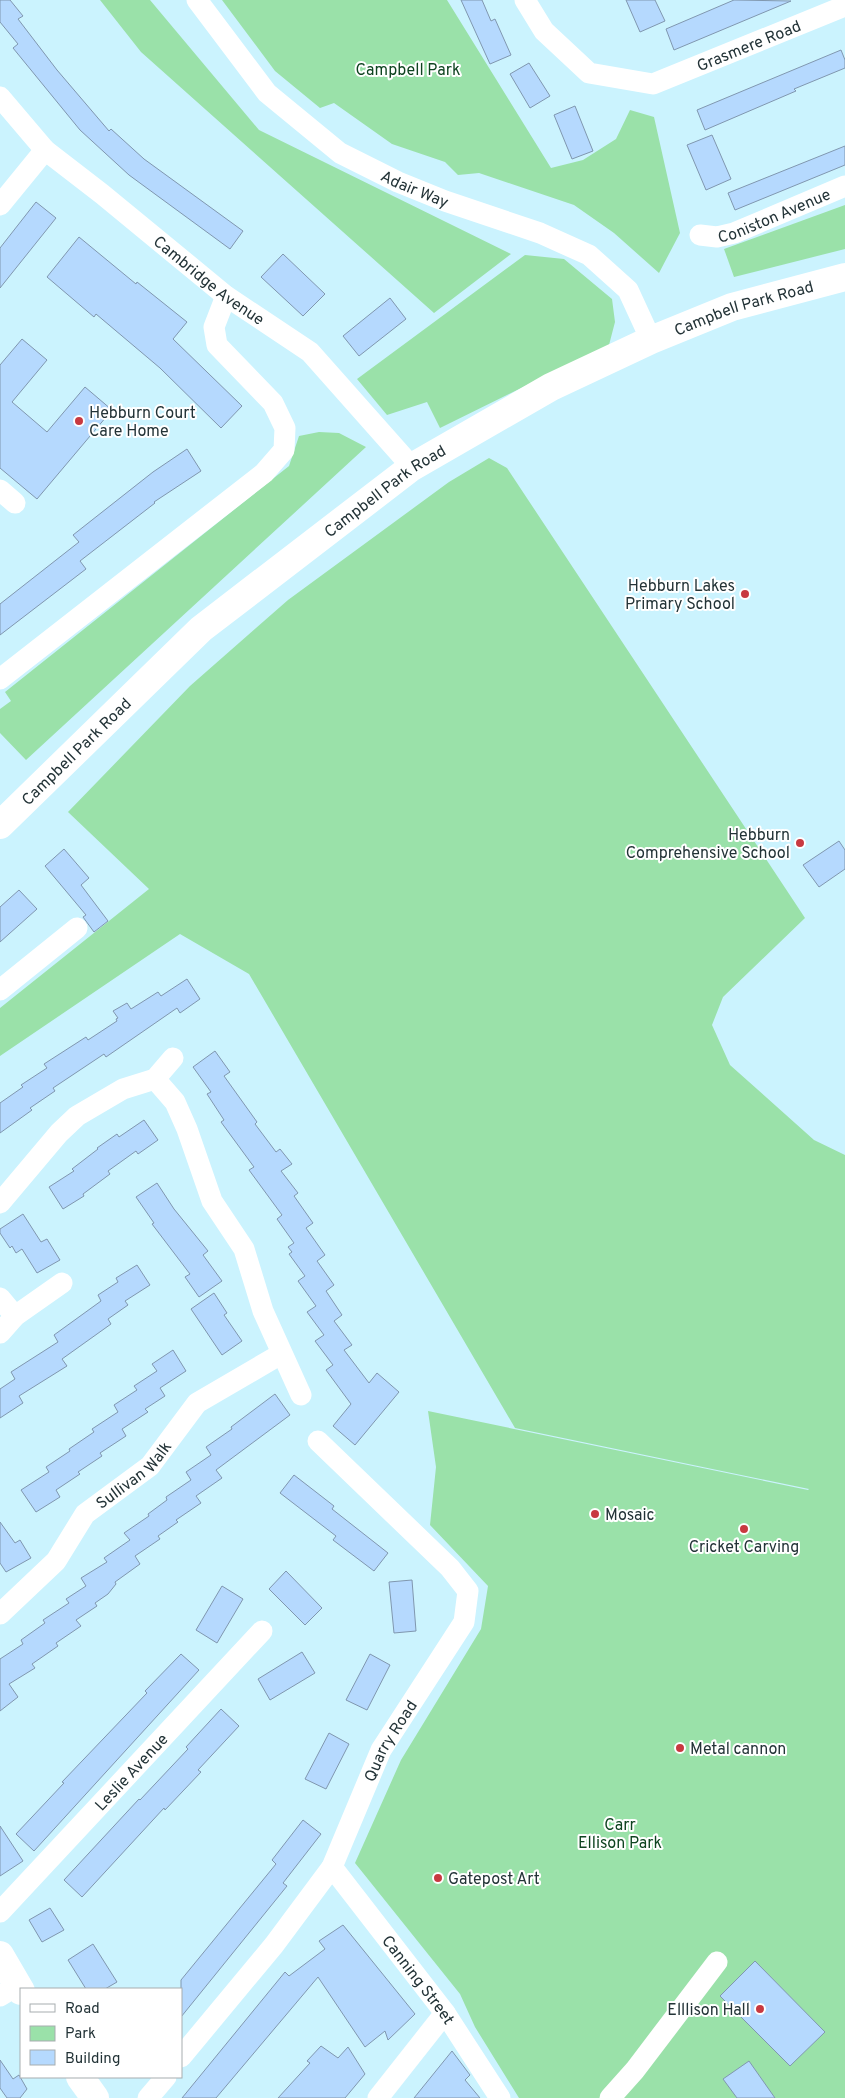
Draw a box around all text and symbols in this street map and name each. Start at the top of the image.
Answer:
street label: Grasmere Road [694,17,804,77]
park label: Campbell Park [356,61,460,81]
street label: Adair Way [377,167,451,213]
street label: Coniston Avenue [716,185,834,249]
street label: Cambridge Avenue [148,232,267,331]
street label: Campbell Park Road [672,278,816,341]
place label: Hebburn Court Care Home [89,404,196,442]
marker: Hebburn Court Care Home [73,415,85,427]
street label: Campbell Park Road [321,442,450,543]
place label: Hebburn Lakes Primary School [625,577,735,615]
marker: Hebburn Lakes Primary School [739,588,751,600]
street label: Campbell Park Road [18,694,136,810]
place label: Hebburn Comprehensive School [626,826,790,864]
marker: Hebburn Comprehensive School [794,837,806,849]
street label: Sullivan Walk [93,1438,177,1514]
place label: Mosaic [605,1506,655,1526]
marker: Mosaic [589,1508,601,1520]
marker: Cricket Carving [738,1523,750,1535]
place label: Cricket Carving [689,1538,799,1558]
street label: Quarry Road [361,1697,423,1785]
street label: Leslie Avenue [92,1730,173,1816]
place label: Metal cannon [690,1740,786,1760]
marker: Metal cannon [674,1742,686,1754]
park label: Carr Ellison Park [578,1816,662,1854]
place label: Gatepost Art [448,1870,540,1890]
marker: Gatepost Art [432,1872,444,1884]
street label: Canning Street [377,1932,458,2029]
legend [20,1988,182,2078]
text: Road [65,2000,100,2019]
place label: Elllison Hall [667,2001,750,2021]
marker: Elllison Hall [754,2003,766,2015]
text: Park [65,2025,96,2044]
text: Building [65,2050,120,2069]

